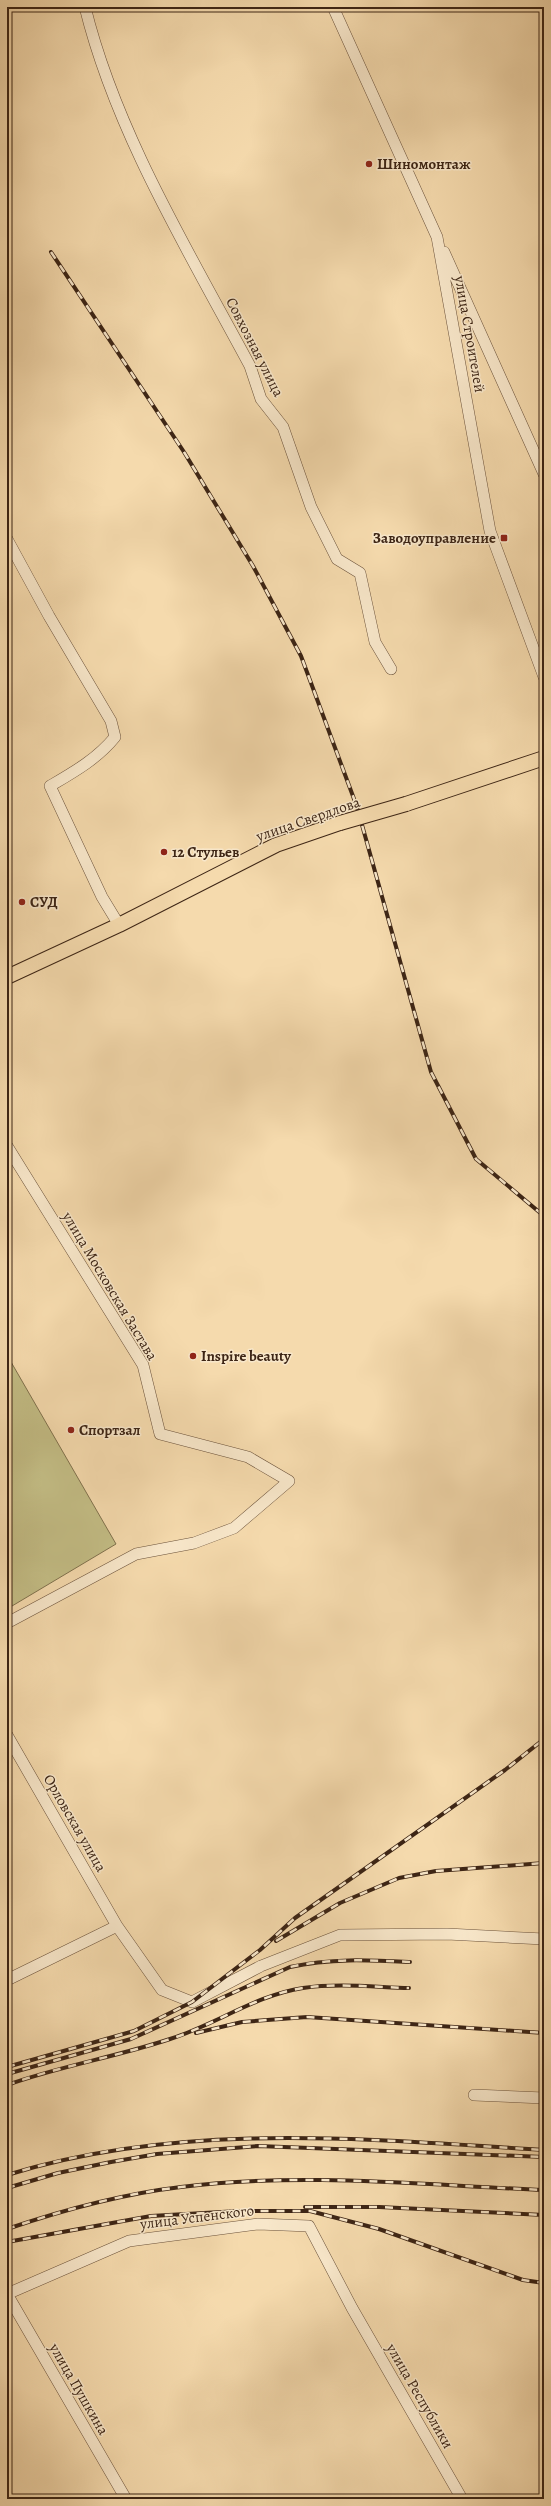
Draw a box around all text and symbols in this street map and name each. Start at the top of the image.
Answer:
place label: Шиномонтаж [377,154,471,174]
marker: Шиномонтаж [364,159,374,169]
street label: улица Строителей [450,273,490,394]
street label: Совхозная улица [221,294,289,400]
place label: Заводоуправление [373,528,496,548]
marker: Заводоуправление [499,533,509,543]
street label: улица Свердлова [252,792,363,846]
place label: 12 Стульев [172,842,239,862]
marker: 12 Стульев [159,847,169,857]
place label: СУД [30,892,58,912]
marker: СУД [17,897,27,907]
street label: улица Московская Застава [57,1207,162,1364]
place label: Inspire beauty [201,1346,292,1366]
marker: Inspire beauty [188,1351,198,1361]
place label: Спортзал [79,1420,141,1440]
marker: Спортзал [66,1425,76,1435]
street label: Орловская улица [39,1770,111,1876]
street label: улица Успенского [138,2200,255,2234]
street label: улица Пушкина [44,2339,113,2439]
street label: улица Республики [381,2339,458,2452]

